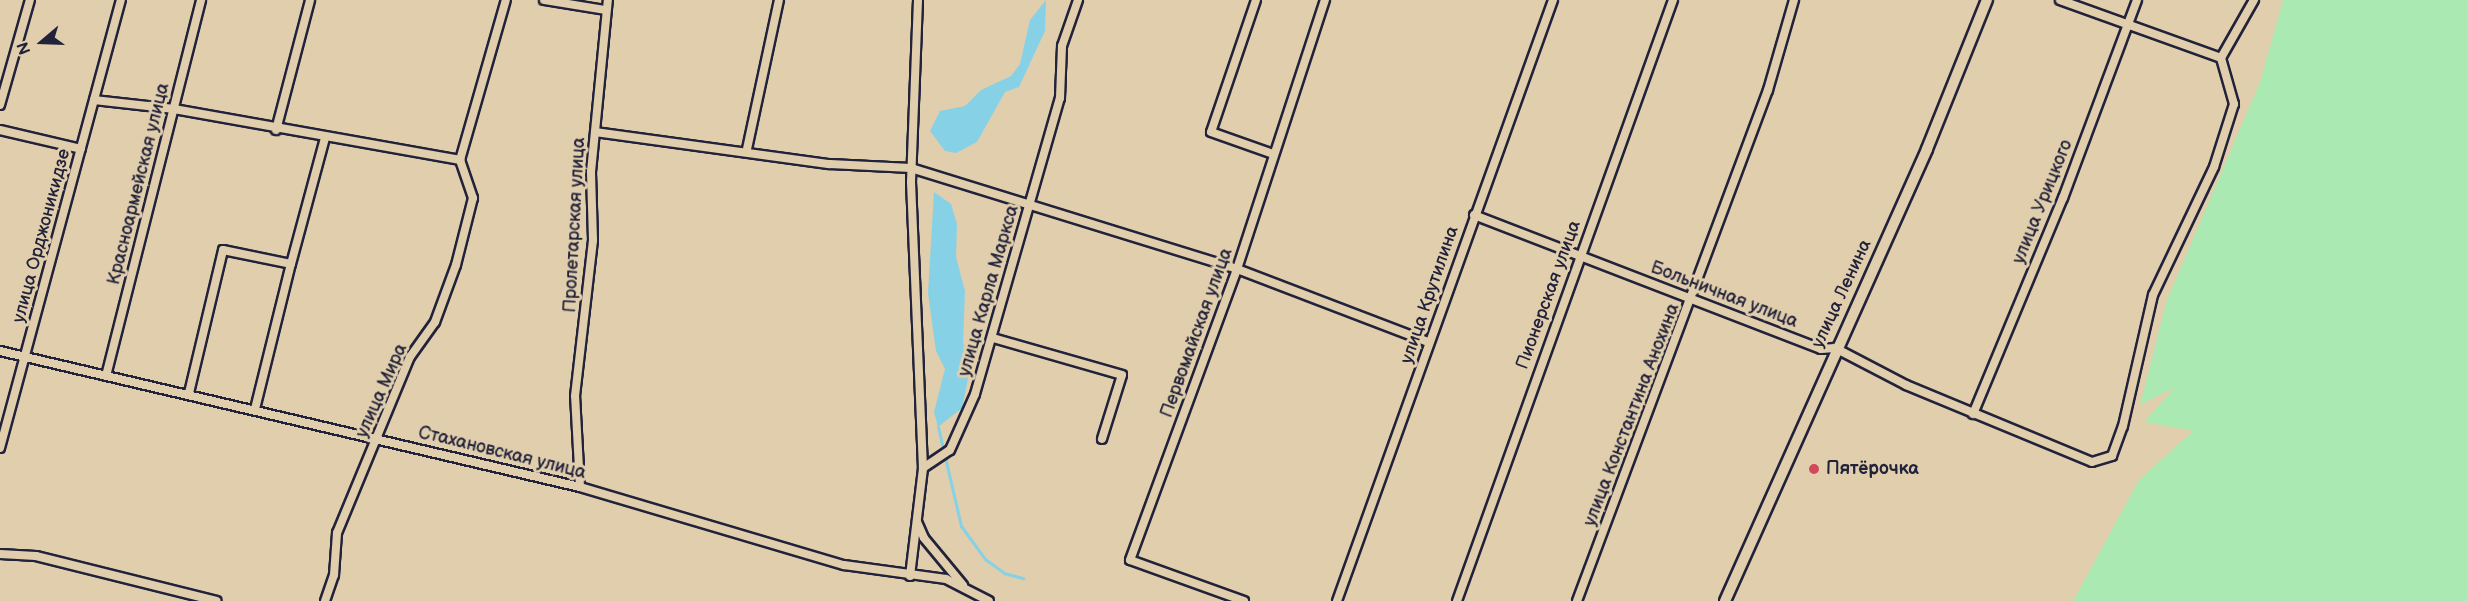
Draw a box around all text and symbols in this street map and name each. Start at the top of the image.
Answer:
north arrow [12,12,72,72]
text: N [14,39,35,57]
street label: Красноармейская улица [103,81,175,287]
street label: Пролетарская улица [560,137,590,313]
street label: улица Урицкого [2008,137,2078,267]
street label: улица Орджоникидзе [8,147,76,325]
street label: улица Карла Маркса [954,203,1024,379]
street label: Пионерская улица [1512,218,1586,372]
street label: улица Крутилина [1396,223,1464,367]
street label: улица Ленина [1807,236,1877,352]
street label: Первомайская улица [1156,245,1238,421]
street label: Больничная улица [1647,257,1801,333]
street label: улица Константина Анохина [1579,301,1685,529]
street label: улица Мира [352,341,412,441]
street label: Стахановская улица [416,422,588,484]
place label: Пятёрочка [1826,458,1919,480]
marker: Пятёрочка [1807,462,1821,476]

